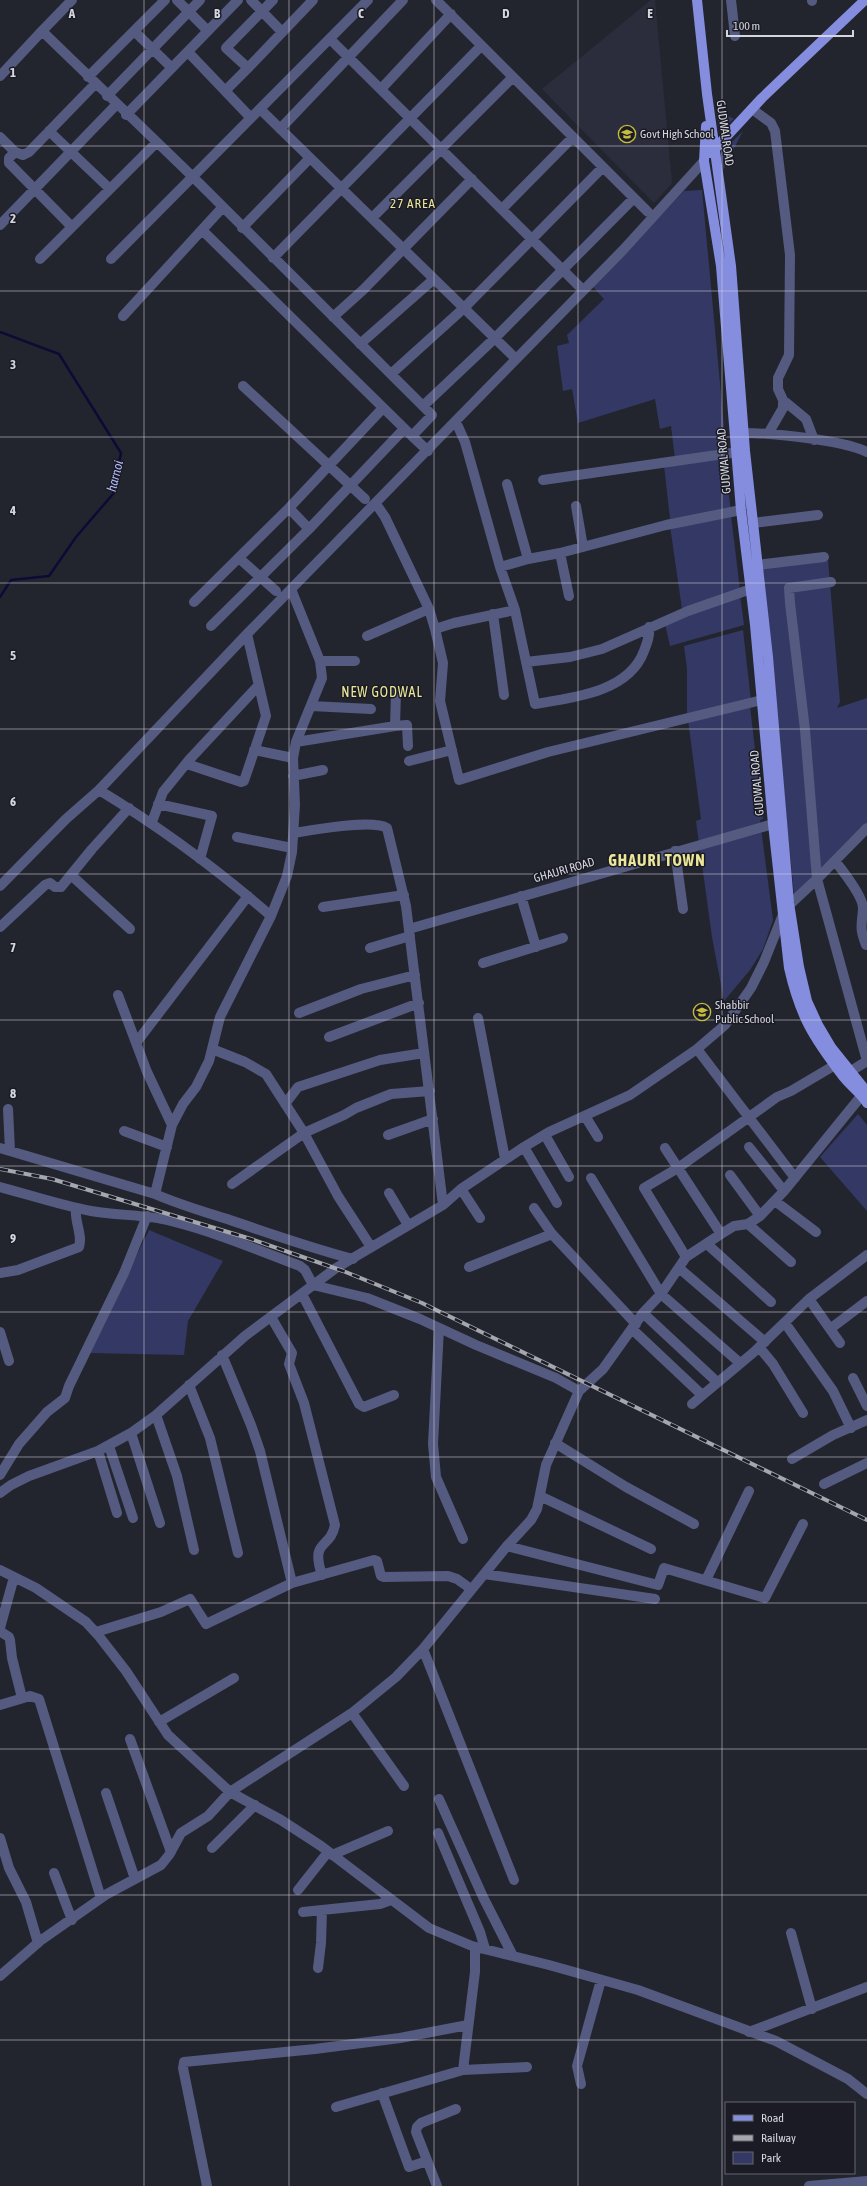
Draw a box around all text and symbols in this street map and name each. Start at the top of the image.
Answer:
text: A [68,6,76,21]
text: B [214,6,221,21]
text: C [358,6,364,21]
text: D [502,6,510,21]
text: E [647,6,653,21]
scale bar [727,12,853,38]
text: 100 m [733,19,760,33]
text: 1 [10,65,16,80]
street label: GUDWAL ROAD [713,99,737,167]
school or university icon: Govt High School [617,124,637,144]
place label: Govt High School [640,127,715,141]
district label: 27 AREA [390,196,436,211]
text: 2 [10,211,16,226]
text: 3 [10,357,16,372]
street label: GUDWAL ROAD [714,427,734,495]
water label: harnoi [104,459,126,493]
text: 4 [9,503,16,518]
text: 5 [10,648,16,663]
district label: NEW GODWAL [341,684,423,700]
street label: GUDWAL ROAD [747,749,767,817]
text: 6 [10,794,16,809]
district label: GHAURI TOWN [608,851,706,869]
street label: GHAURI ROAD [532,855,596,885]
text: 7 [10,940,16,955]
place label: Shabbir Public School [715,998,775,1026]
school or university icon: Shabbir Public School [692,1002,712,1022]
text: 8 [10,1086,16,1101]
text: 9 [10,1231,16,1246]
legend [725,2102,855,2174]
text: Road [761,2111,784,2125]
text: Railway [761,2131,796,2145]
text: Park [761,2151,782,2165]

